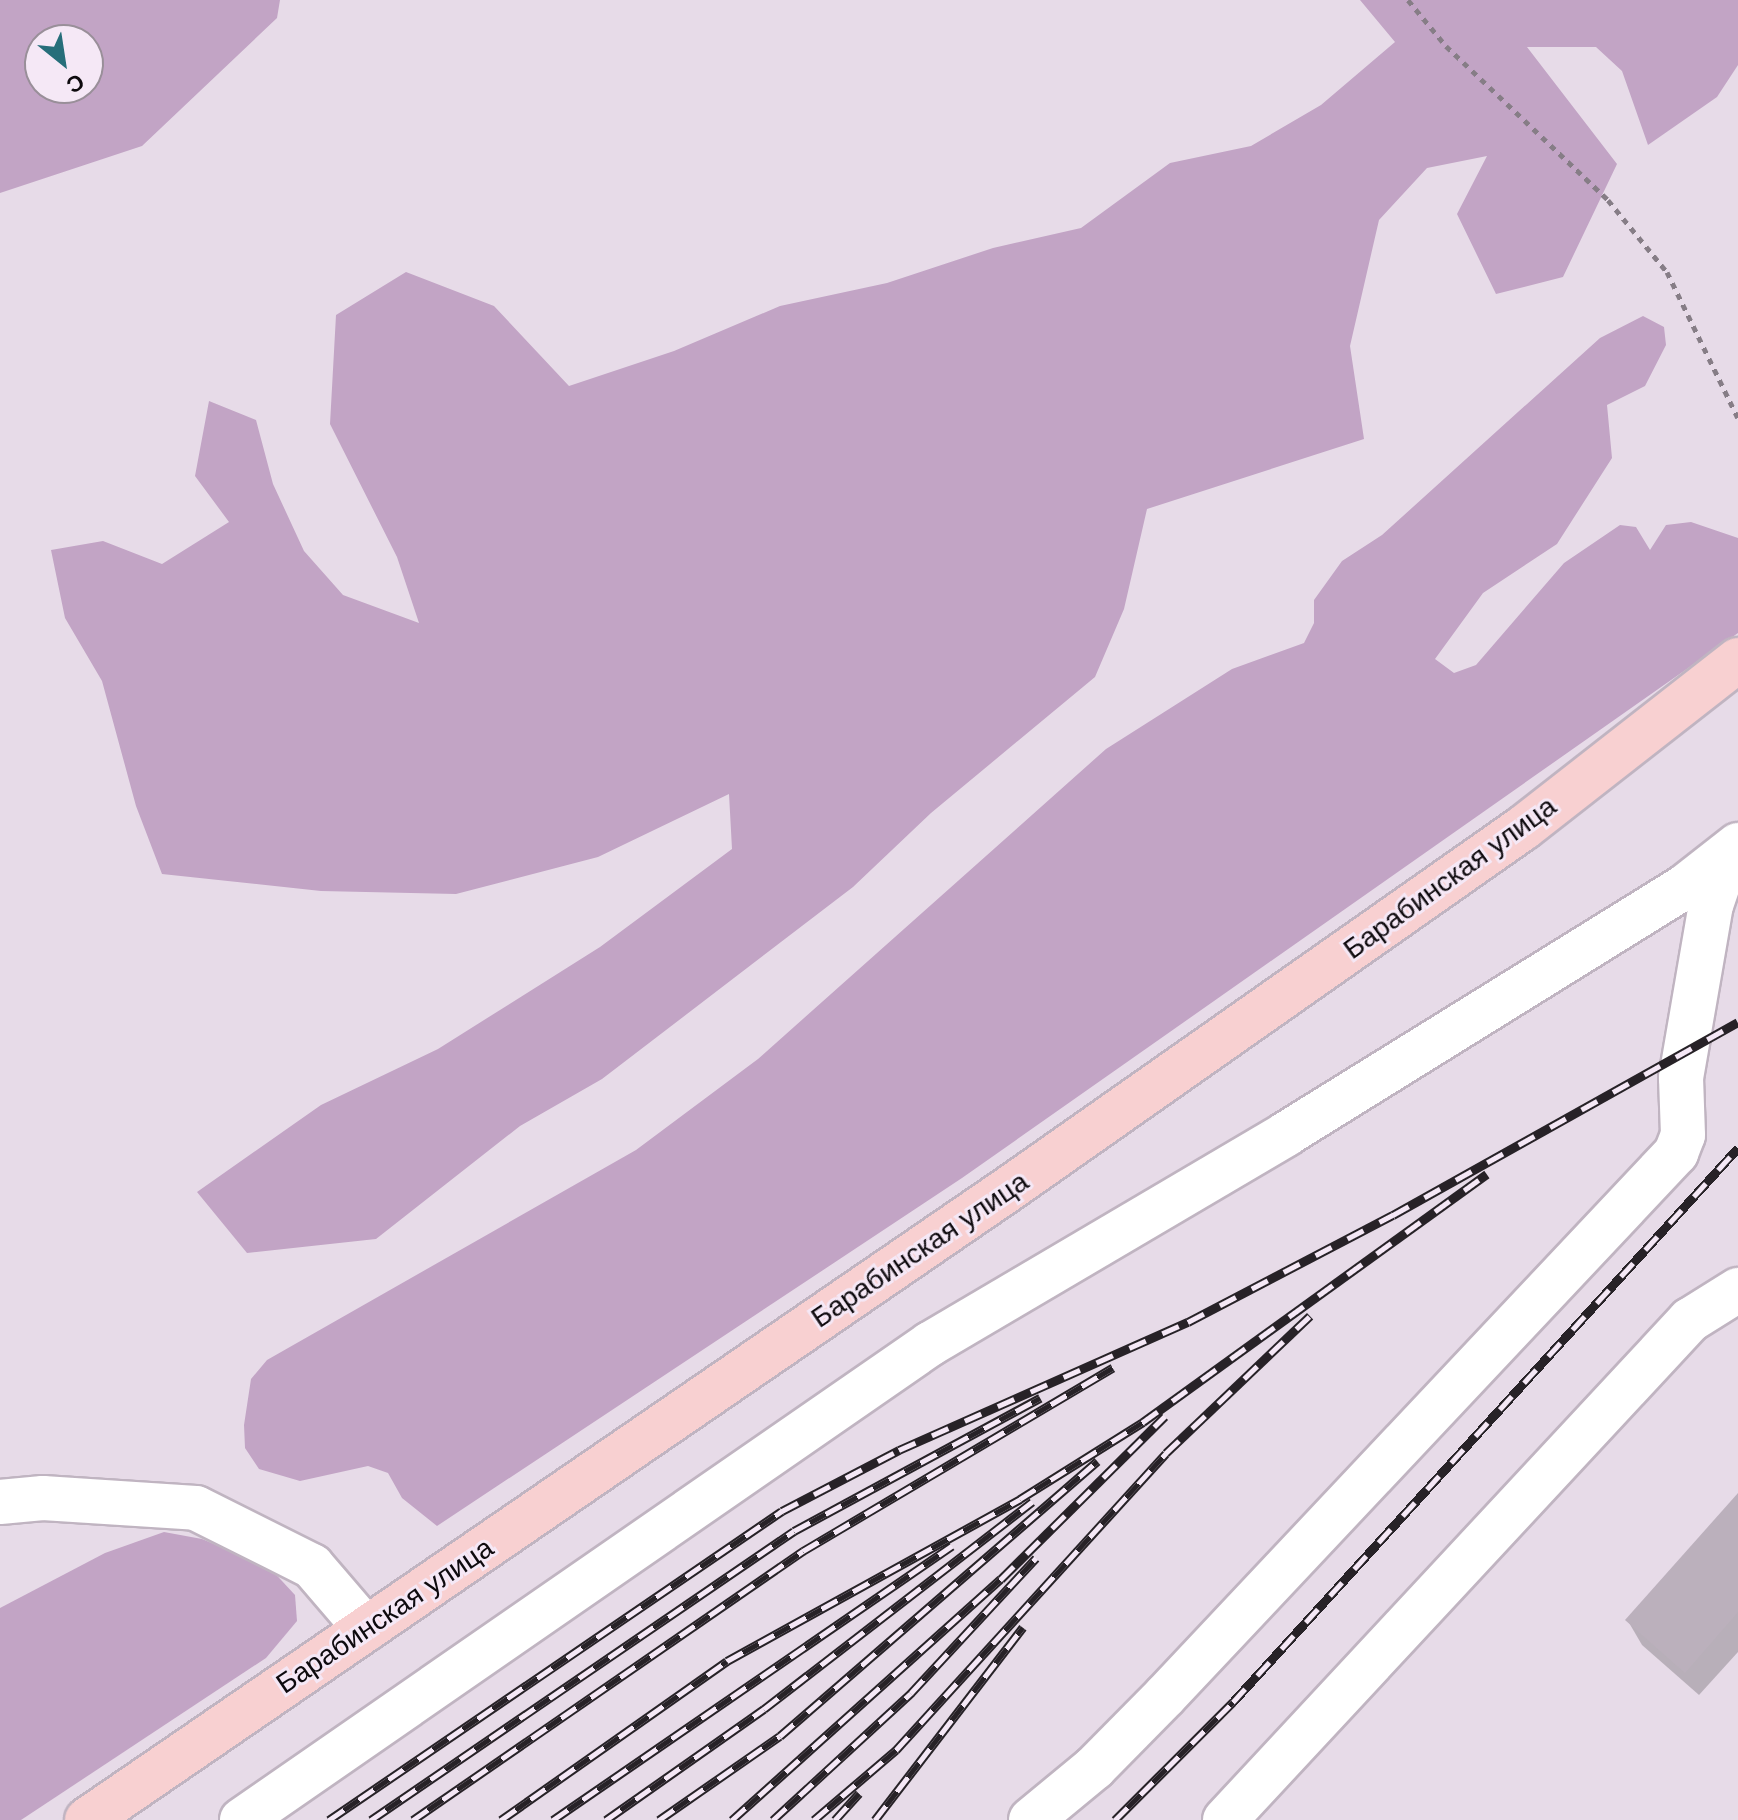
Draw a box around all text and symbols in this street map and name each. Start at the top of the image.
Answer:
north arrow [24,24,104,104]
text: С [62,69,88,98]
street label: Барабинская улица [1337,790,1563,966]
street label: Барабинская улица [805,1165,1035,1335]
street label: Барабинская улица [270,1531,500,1701]

